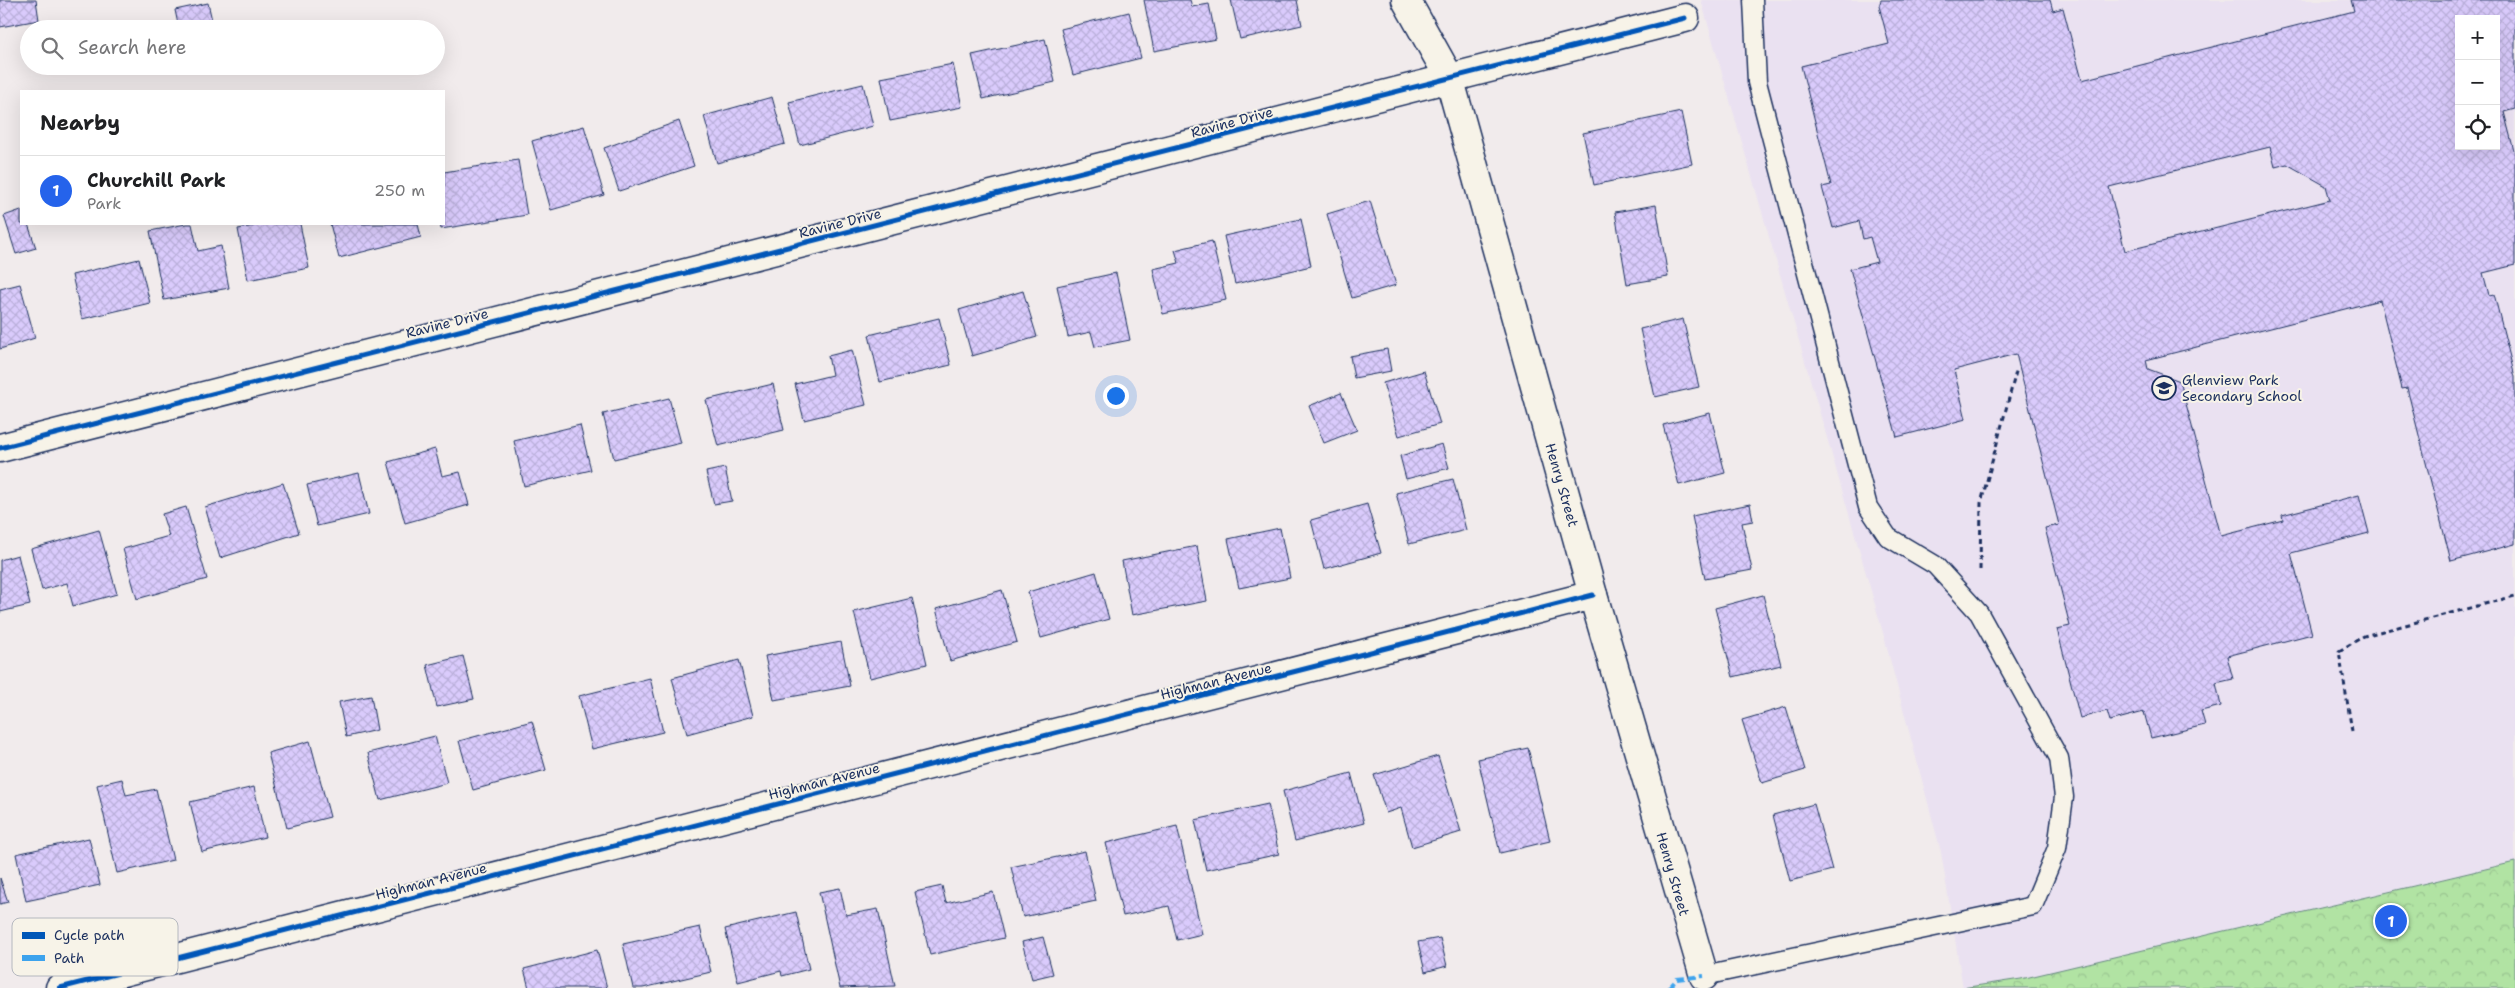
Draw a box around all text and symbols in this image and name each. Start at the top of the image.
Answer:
map controls [2455,15,2500,150]
button: + [2455,15,2500,60]
search box [20,20,445,75]
icon: search [38,34,66,62]
text: Search here [78,35,187,60]
button: − [2455,60,2500,105]
street label: Ravine Drive [1189,102,1275,142]
button: locate [2455,105,2500,150]
text: Nearby [40,109,120,137]
text: Churchill Park [87,168,226,193]
text: 1 [52,180,60,201]
text: 250 m [374,180,425,201]
text: Park [87,193,121,214]
street label: Ravine Drive [797,204,883,242]
street label: Ravine Drive [404,304,490,342]
place label: Glenview Park Secondary School [2182,371,2302,405]
school or university icon: Glenview Park Secondary School [2151,375,2177,401]
your location [1103,383,1129,409]
street label: Henry Street [1541,441,1583,529]
street label: Highman Avenue [1158,658,1274,704]
street label: Highman Avenue [766,758,882,804]
street label: Henry Street [1652,830,1694,918]
street label: Highman Avenue [373,858,489,904]
pin: 1 [2375,902,2407,940]
legend [12,918,178,976]
text: Cycle path [54,926,125,944]
text: Path [54,949,85,967]

